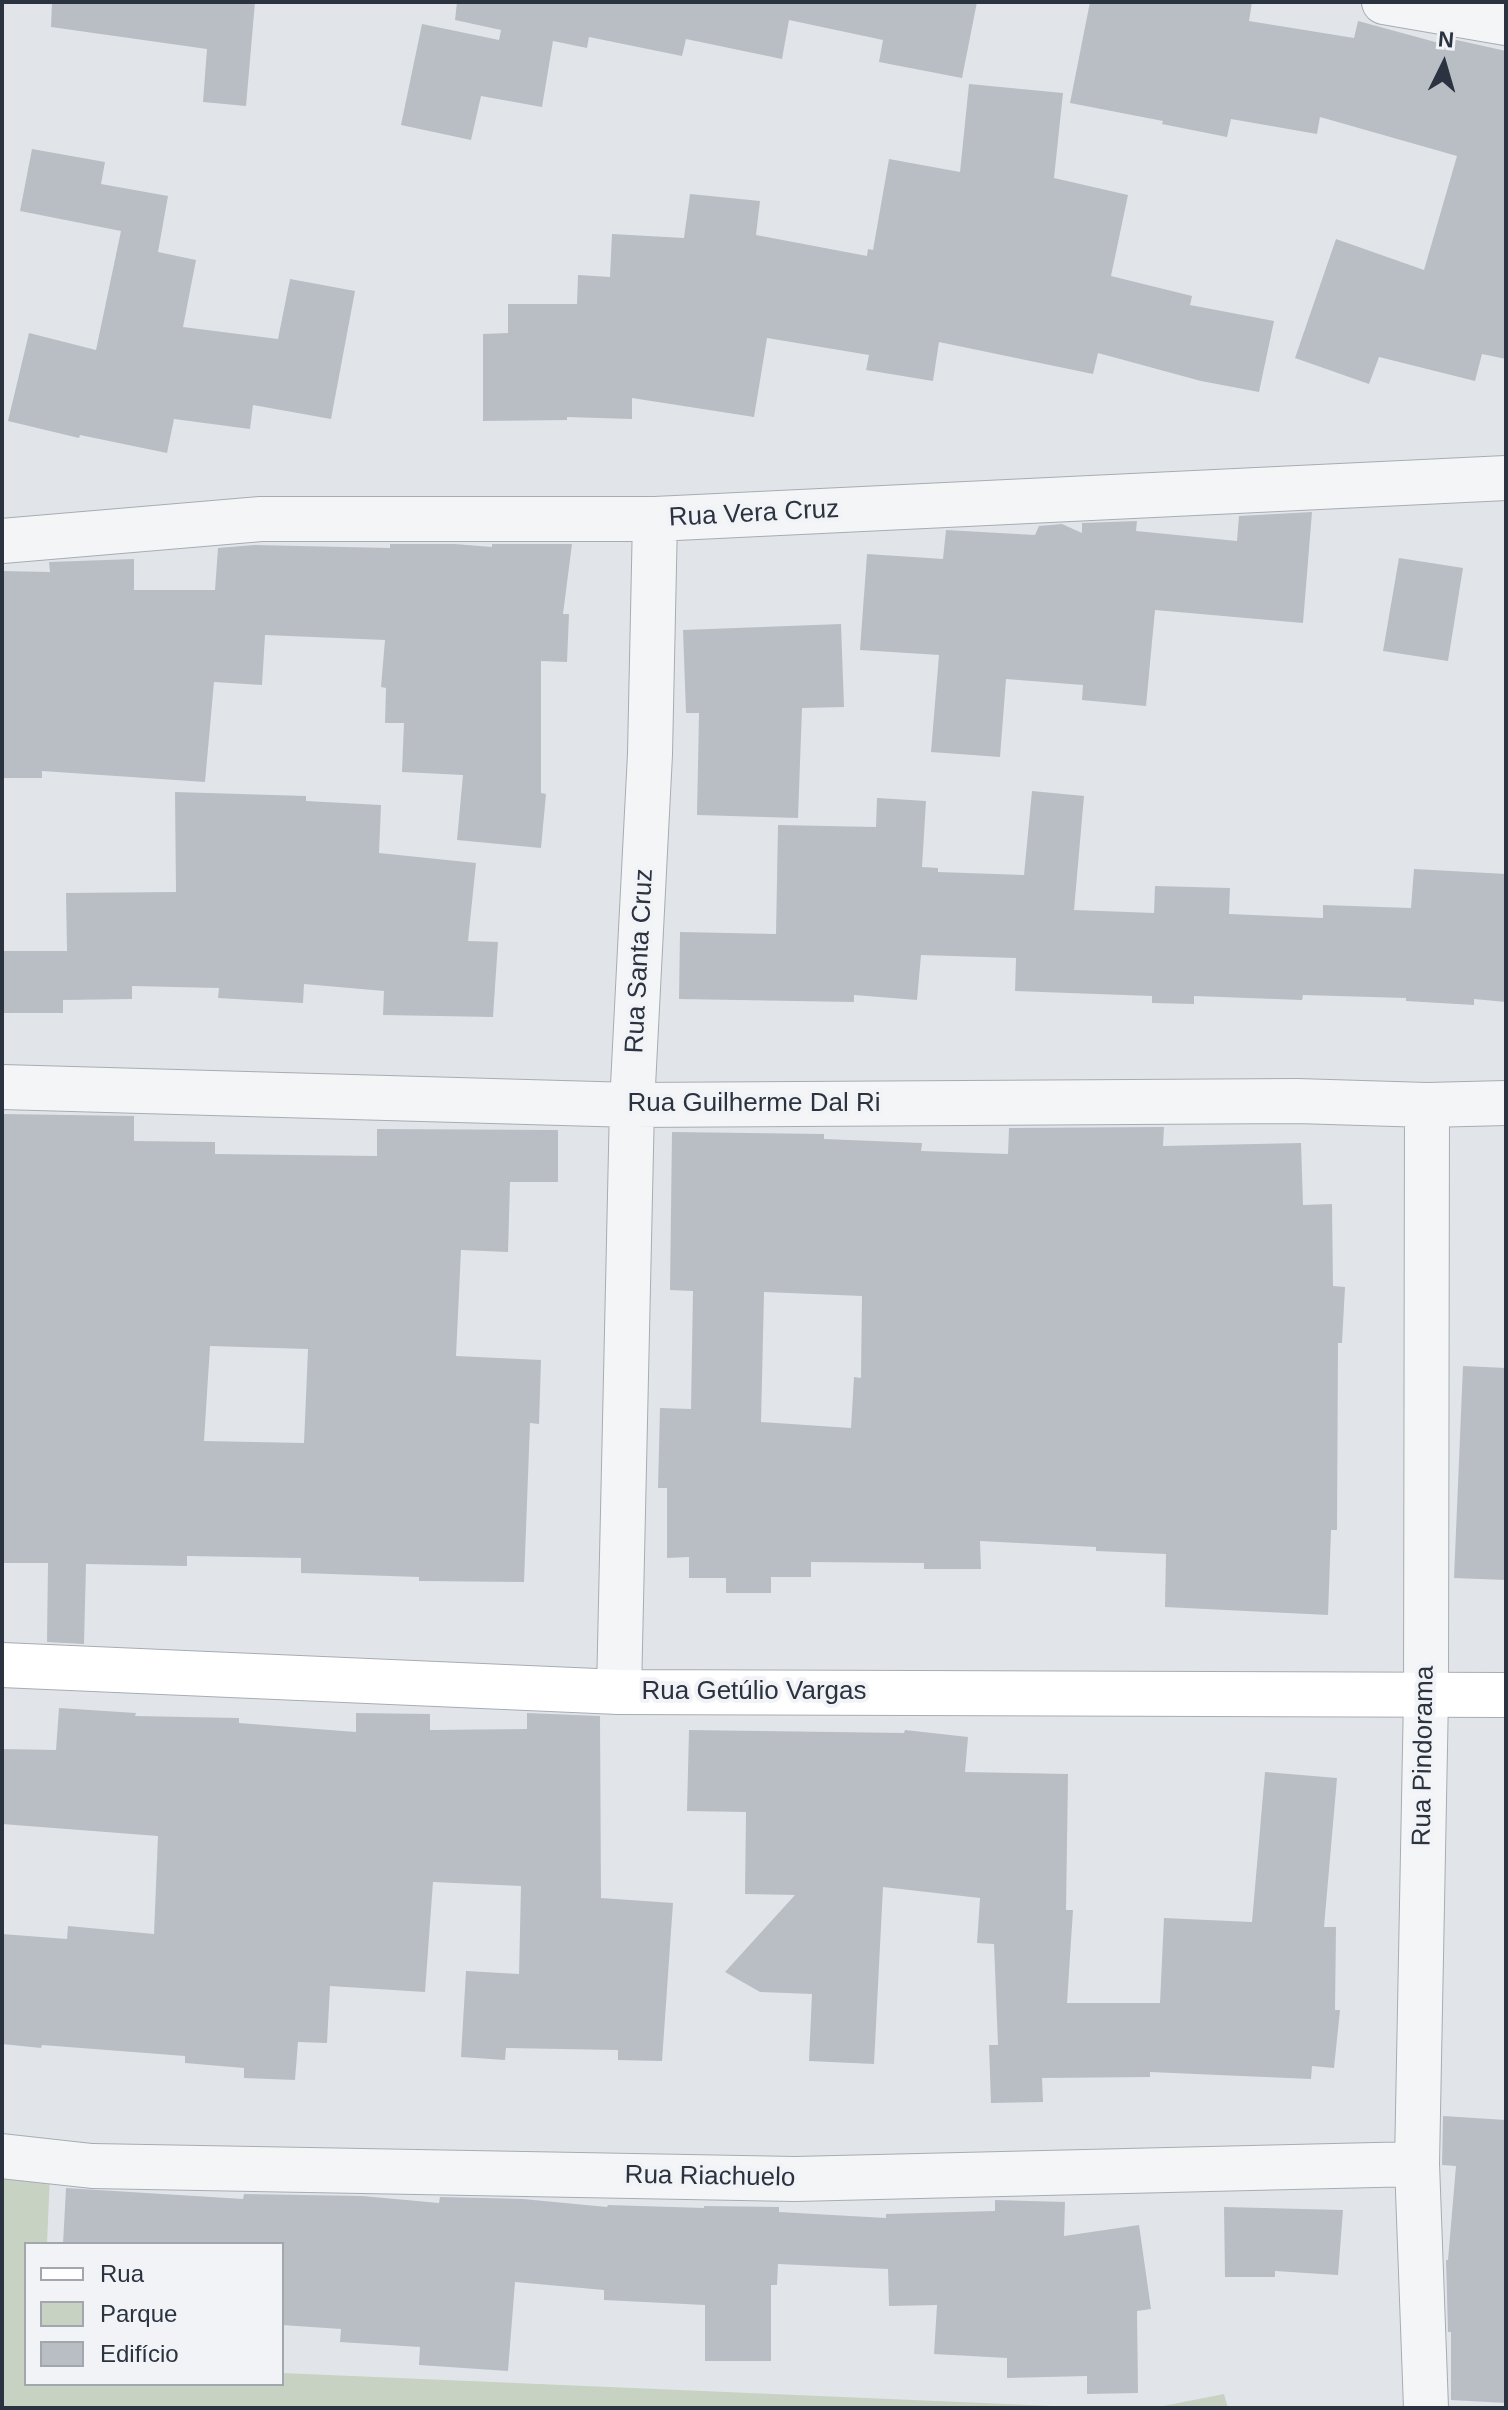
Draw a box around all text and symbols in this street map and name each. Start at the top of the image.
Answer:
north arrow [1404,24,1484,104]
text: N [1437,26,1455,53]
street label: Rua Vera Cruz [668,494,840,534]
street label: Rua Santa Cruz [620,868,660,1054]
street label: Rua Guilherme Dal Ri [628,1088,880,1120]
street label: Rua Pindorama [1407,1665,1441,1847]
street label: Rua Getúlio Vargas [642,1676,866,1708]
street label: Rua Riachuelo [624,2160,796,2194]
legend [24,2242,284,2386]
text: Rua [100,2260,144,2287]
text: Parque [100,2300,177,2327]
text: Edifício [100,2340,179,2367]

